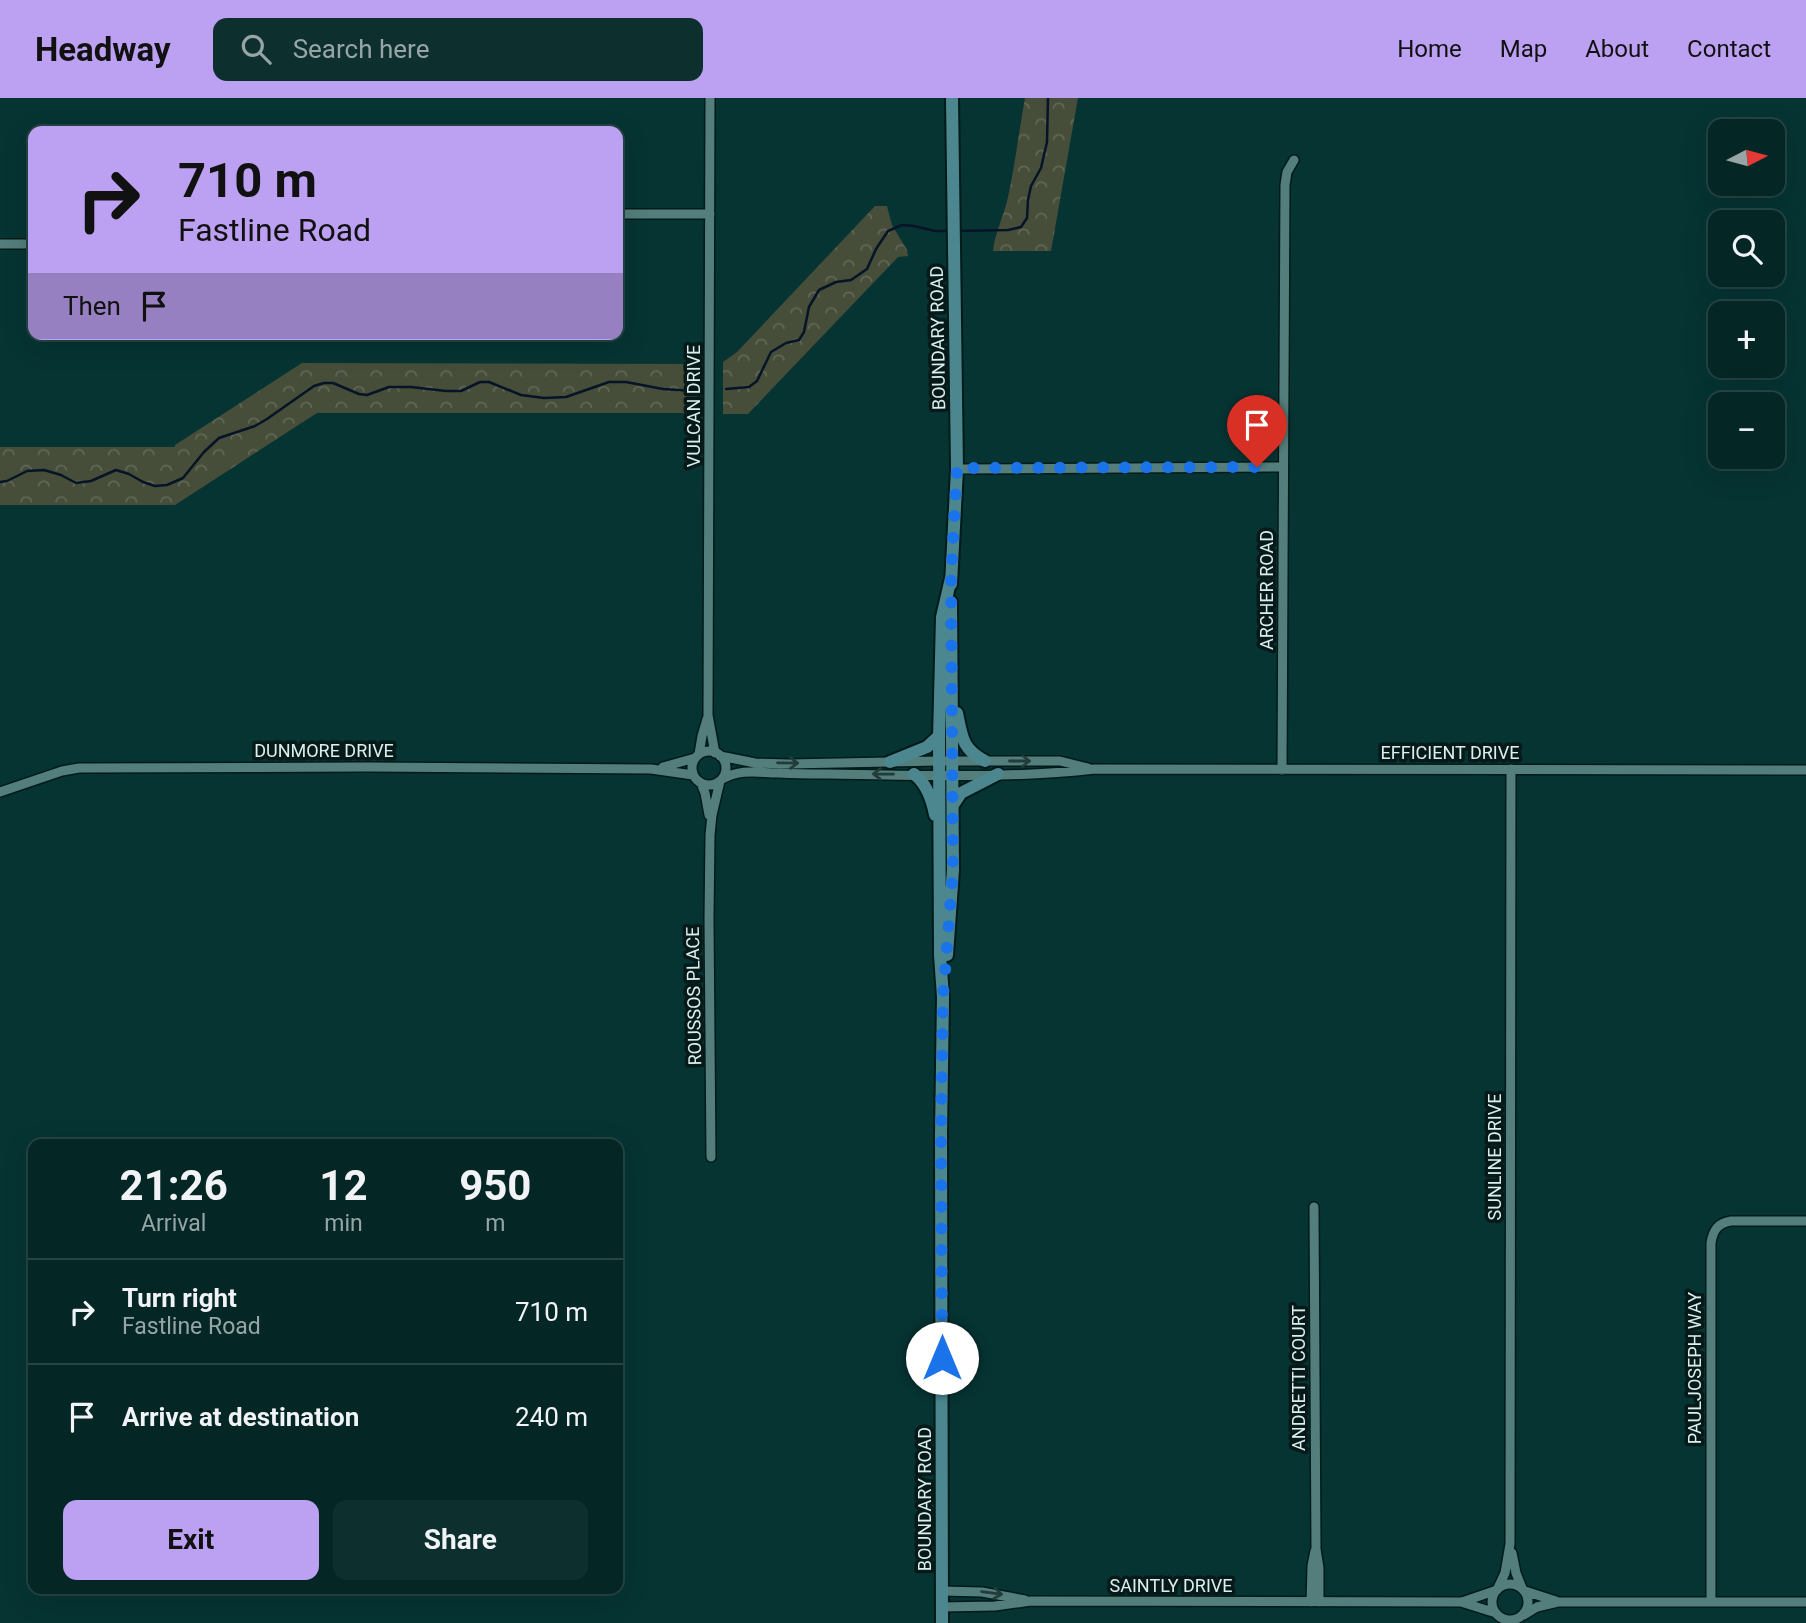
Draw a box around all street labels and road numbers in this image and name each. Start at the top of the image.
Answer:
street label: BOUNDARY ROAD [926,266,949,410]
street label: VULCAN DRIVE [683,345,704,467]
street label: ARCHER ROAD [1256,530,1277,650]
street label: DUNMORE DRIVE [254,740,394,761]
street label: EFFICIENT DRIVE [1381,742,1519,763]
street label: ROUSSOS PLACE [682,926,705,1066]
street label: SUNLINE DRIVE [1484,1094,1505,1220]
street label: PAULJOSEPH WAY [1684,1292,1705,1444]
street label: ANDRETTI COURT [1288,1305,1309,1451]
street label: BOUNDARY ROAD [914,1427,935,1571]
street label: SAINTLY DRIVE [1109,1575,1233,1596]

